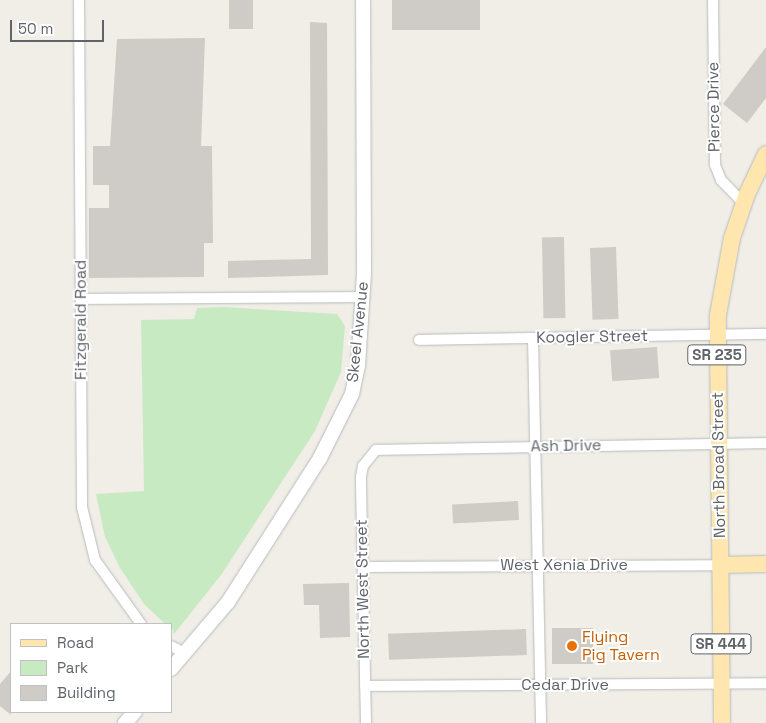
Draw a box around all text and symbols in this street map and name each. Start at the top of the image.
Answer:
scale bar [12,10,106,42]
text: 50 m [18,19,53,38]
street label: Pierce Drive [704,62,724,152]
street label: Fitzgerald Road [71,260,91,380]
street label: Skeel Avenue [343,281,373,383]
street label: Koogler Street [536,326,648,348]
road number: SR 235 [687,342,747,368]
street label: North Broad Street [708,392,730,538]
street label: Ash Drive [530,436,602,456]
street label: North West Street [352,519,374,659]
street label: West Xenia Drive [500,555,628,575]
legend [10,623,172,713]
place label: Flying Pig Tavern [582,627,660,665]
road number: SR 444 [690,632,752,656]
text: Road [57,633,94,652]
marker: Flying Pig Tavern [566,640,578,652]
text: Park [57,658,88,677]
street label: Cedar Drive [521,675,609,695]
text: Building [57,683,116,702]

